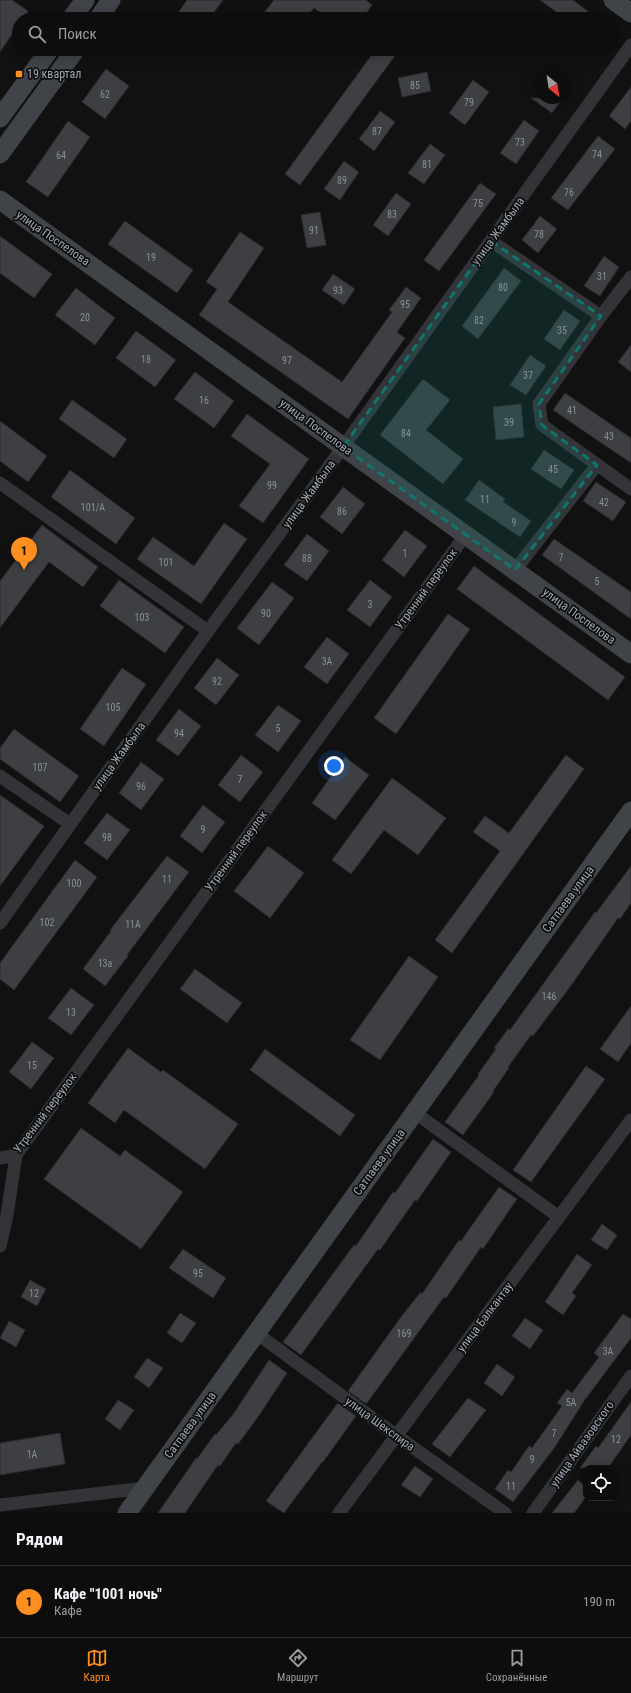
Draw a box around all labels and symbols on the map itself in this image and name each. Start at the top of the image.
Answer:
place label: 19 квартал [27,67,82,81]
north arrow [535,68,571,104]
marker: 19 квартал [14,69,24,79]
house number: 85 [410,80,420,91]
house number: 62 [100,89,110,100]
house number: 79 [464,97,474,108]
house number: 87 [372,126,382,137]
house number: 73 [515,137,525,148]
house number: 74 [592,149,602,160]
house number: 64 [56,150,66,161]
house number: 81 [422,159,432,170]
house number: 89 [337,175,347,186]
house number: 76 [564,187,574,198]
street label: улица Жамбыла [469,194,528,268]
house number: 75 [473,198,483,209]
street label: улица Поспелова [14,207,93,269]
house number: 83 [387,209,397,220]
house number: 91 [309,225,319,236]
house number: 78 [534,229,544,240]
house number: 19 [146,252,156,263]
house number: 31 [597,271,607,282]
house number: 80 [498,282,508,293]
house number: 93 [333,285,343,296]
house number: 95 [400,299,410,310]
house number: 20 [80,312,90,323]
house number: 82 [474,315,484,326]
house number: 35 [557,325,567,336]
house number: 18 [141,354,151,365]
house number: 97 [282,355,292,366]
house number: 37 [523,370,533,381]
house number: 16 [199,395,209,406]
street label: улица Поспелова [277,396,355,458]
house number: 41 [567,405,577,416]
house number: 39 [504,417,514,428]
house number: 84 [401,428,411,439]
house number: 43 [604,431,614,442]
street label: улица Жамбыла [280,457,339,531]
house number: 45 [548,464,558,475]
house number: 99 [267,480,277,491]
house number: 11 [480,494,490,505]
house number: 42 [599,497,609,508]
house number: 101/А [81,502,105,513]
house number: 86 [337,506,347,517]
house number: 9 [512,517,517,528]
pin: 1 [11,537,37,570]
street label: Утренний переулок [392,546,460,632]
house number: 1 [403,548,407,559]
house number: 7 [559,552,564,563]
house number: 88 [302,553,312,564]
house number: 101 [159,557,173,568]
house number: 5 [595,576,600,587]
street label: улица Поспелова [540,585,618,647]
house number: 3 [368,599,373,610]
house number: 90 [261,608,271,619]
house number: 103 [135,612,149,623]
house number: 3А [322,656,333,667]
house number: 92 [212,676,222,687]
house number: 105 [106,702,120,713]
street label: улица Жамбыла [90,719,149,793]
house number: 5 [276,723,281,734]
house number: 94 [174,728,184,739]
your location [324,756,344,776]
house number: 107 [33,762,47,773]
house number: 7 [238,774,243,785]
house number: 96 [136,781,146,792]
street label: Утренний переулок [202,808,270,894]
house number: 9 [201,824,206,835]
house number: 98 [102,832,112,843]
street label: Сатпаева улица [539,863,597,935]
house number: 11 [162,874,172,885]
house number: 100 [67,878,81,889]
house number: 102 [40,917,54,928]
house number: 11А [125,919,141,930]
house number: 13а [98,958,113,969]
house number: 146 [542,991,556,1002]
house number: 13 [66,1007,76,1018]
house number: 15 [27,1060,37,1071]
street label: Утренний переулок [10,1070,80,1156]
street label: Сатпаева улица [350,1126,408,1198]
house number: 95 [193,1268,203,1279]
street label: улица Балкантау [454,1279,516,1355]
house number: 12 [29,1288,39,1299]
house number: 169 [397,1328,411,1339]
house number: 3А [603,1346,614,1357]
street label: Сатпаева улица [161,1389,219,1461]
street label: улица Шекспира [343,1394,418,1454]
house number: 5А [566,1397,577,1408]
street label: улица Айвазовского [547,1398,617,1490]
house number: 7 [552,1428,557,1439]
house number: 12 [611,1434,621,1445]
house number: 1А [27,1449,38,1460]
house number: 9 [530,1454,535,1465]
house number: 11 [506,1481,516,1492]

